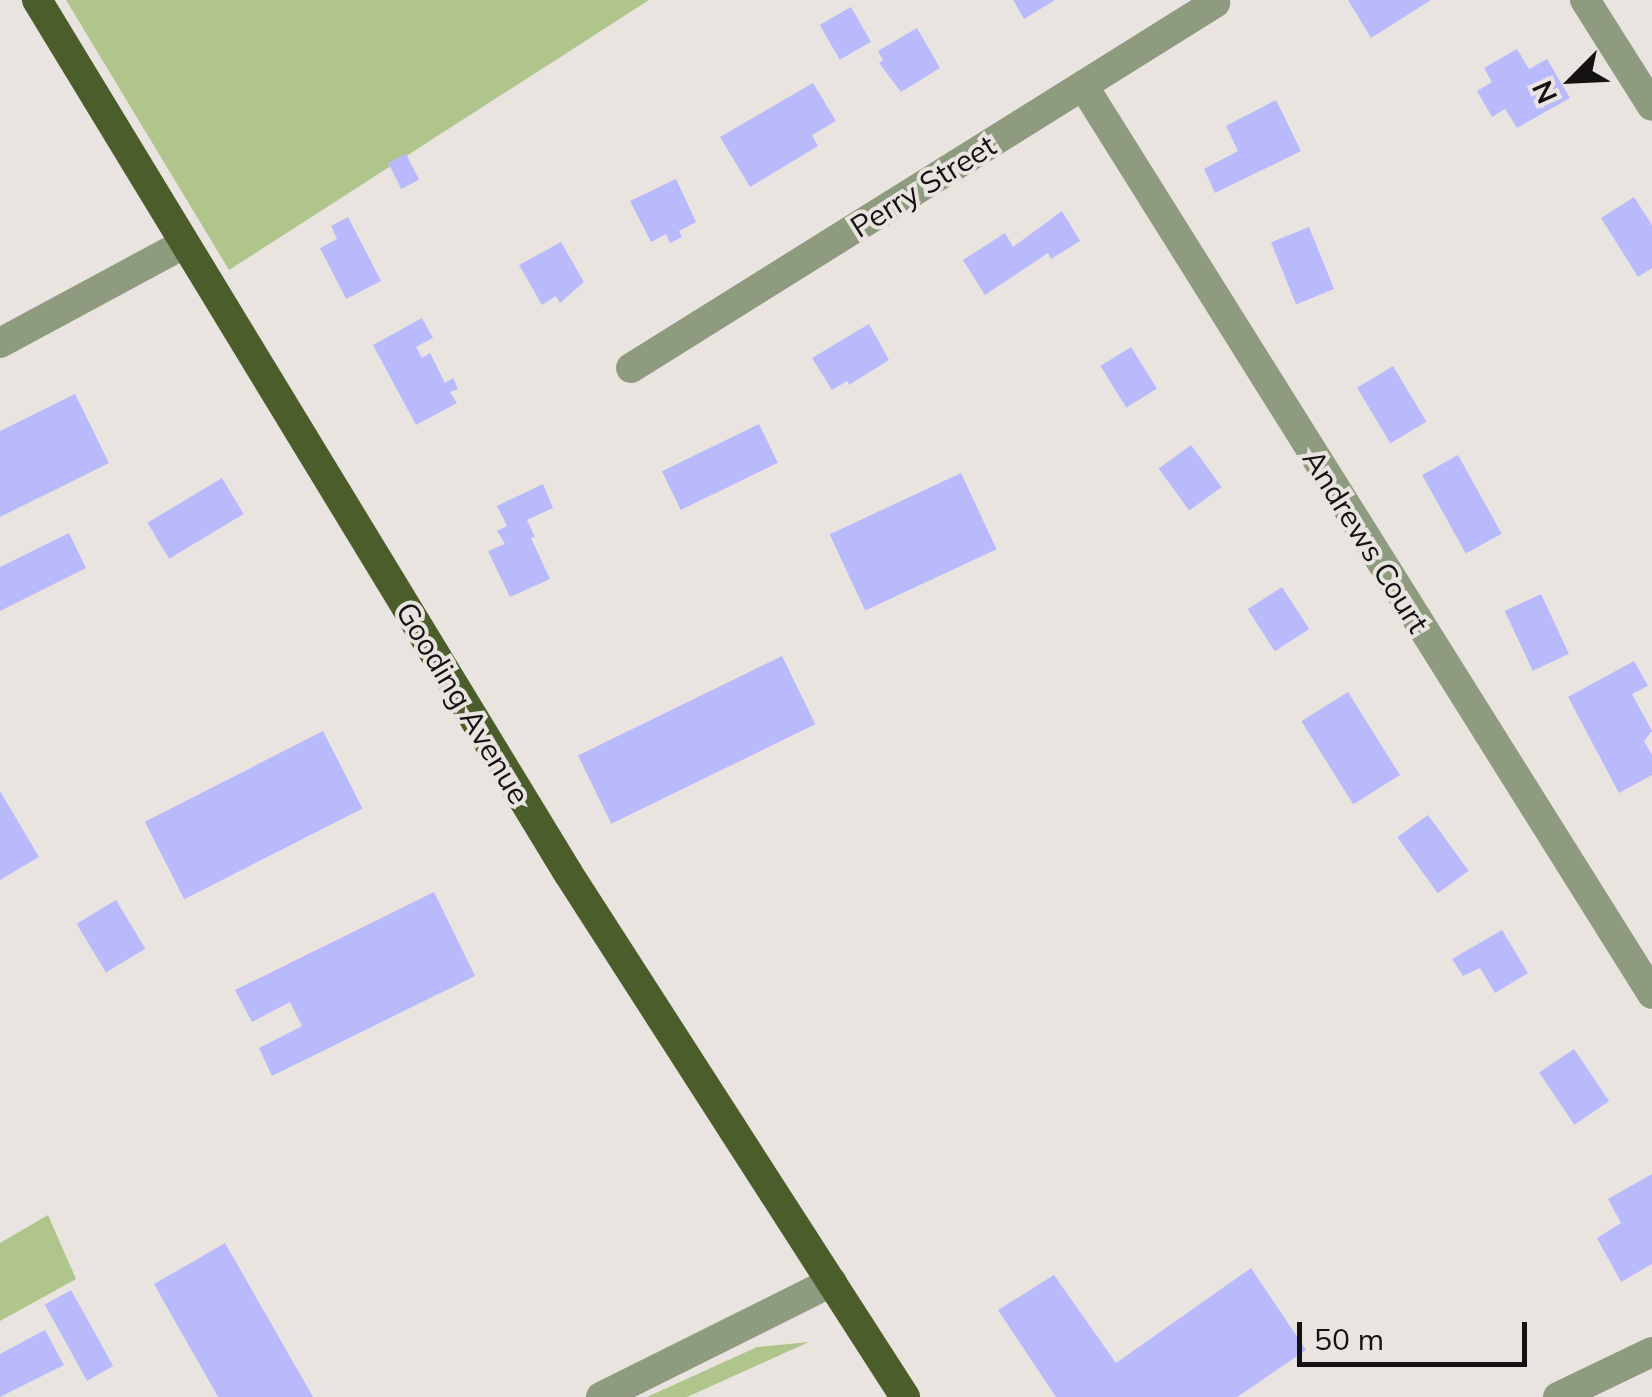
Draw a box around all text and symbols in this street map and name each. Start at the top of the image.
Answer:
north arrow [1522,30,1622,130]
text: N [1524,76,1564,109]
street label: Perry Street [844,127,1002,245]
street label: Andrews Court [1295,443,1437,639]
street label: Gooding Avenue [389,595,537,811]
scale bar [1302,1302,1532,1364]
text: 50 m [1314,1320,1384,1358]

